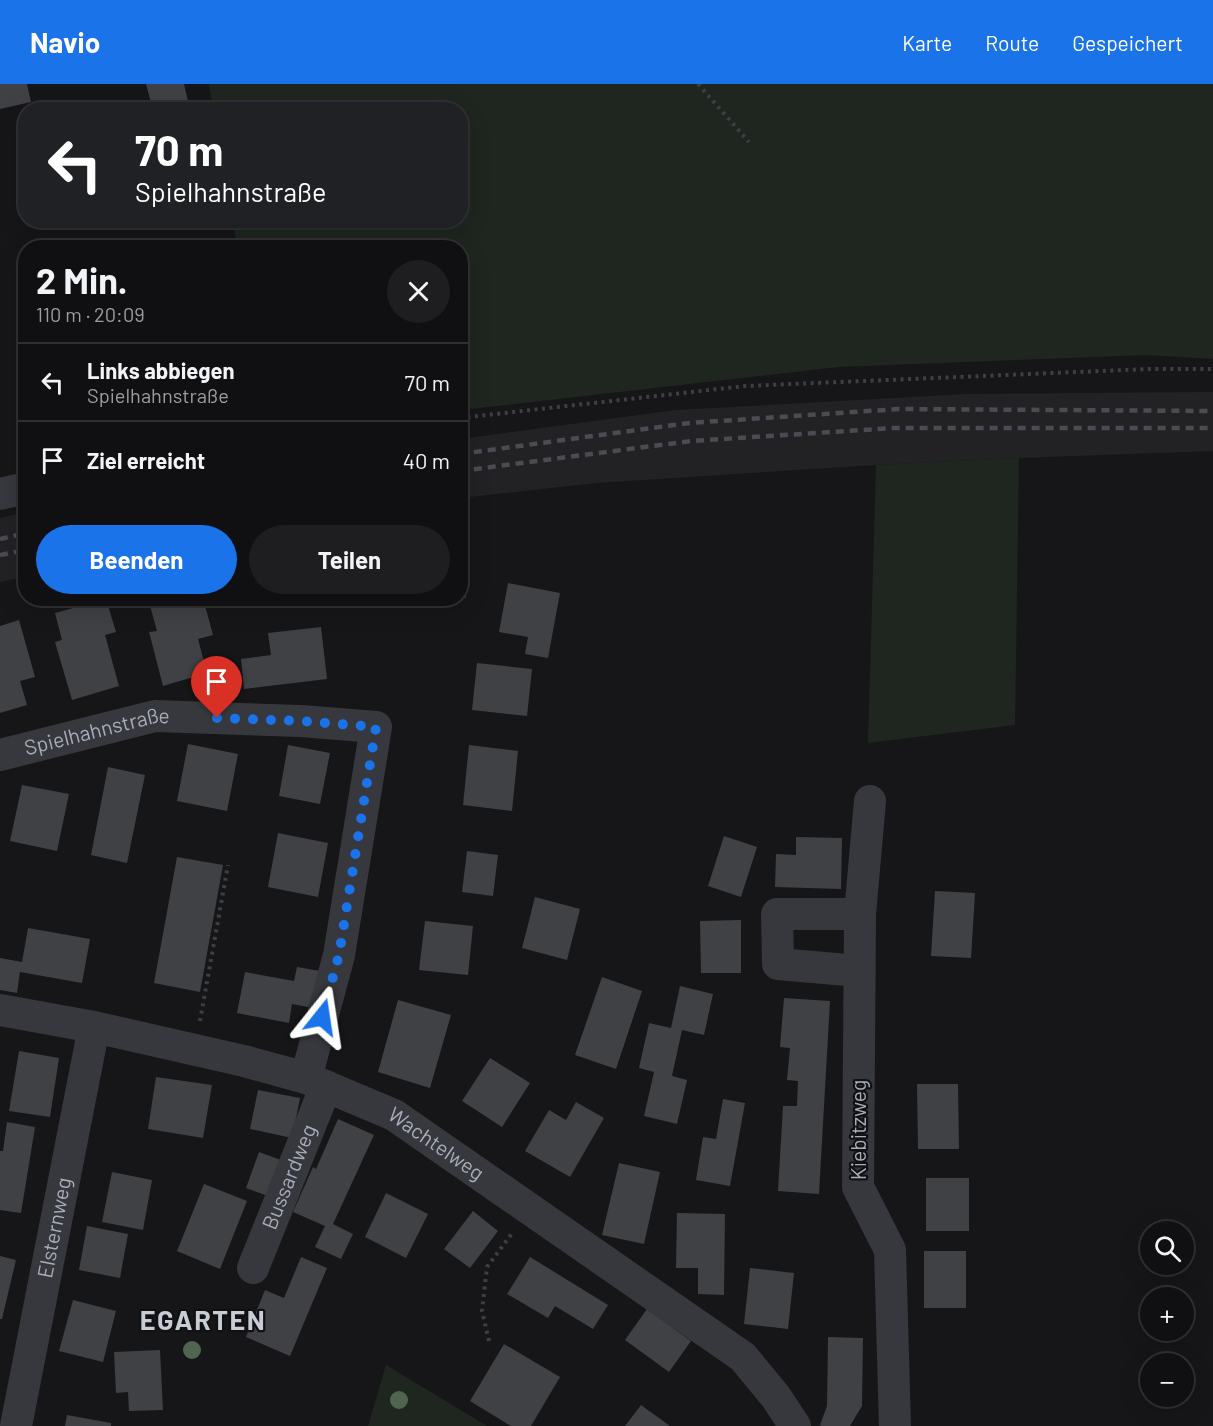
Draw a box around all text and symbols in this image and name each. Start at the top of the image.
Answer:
text: Navio [30,25,100,59]
text: Karte [902,30,952,55]
text: Route [985,30,1039,55]
text: Gespeichert [1072,30,1183,55]
text: 70 m [135,124,223,174]
icon: left [36,126,114,204]
text: Spielhahnstraße [135,175,326,207]
text: 2 Min. [36,258,127,301]
button: close [387,260,450,323]
text: 110 m · 20:09 [36,302,145,326]
text: Links abbiegen [87,357,235,383]
icon: left [36,366,69,399]
text: 70 m [405,369,450,395]
text: Spielhahnstraße [87,383,229,407]
icon: arrive [36,444,69,477]
text: Ziel erreicht [87,447,205,473]
text: 40 m [403,447,450,473]
button: Beenden [36,525,237,594]
button: Teilen [249,525,450,594]
pin [191,656,242,718]
icon: arrive [200,665,233,698]
street label: Spielhahnstraße [21,702,170,759]
position arrow [290,985,354,1049]
street label: Kiebitzweg [845,1080,870,1180]
street label: Wachtelweg [384,1101,489,1185]
street label: Bussardweg [256,1120,320,1233]
street label: Elsternweg [31,1175,75,1280]
map controls [1140,1221,1194,1407]
button: search [1140,1221,1194,1275]
button: + [1140,1287,1194,1341]
district label: EGARTEN [140,1303,266,1335]
button: − [1140,1353,1194,1407]

